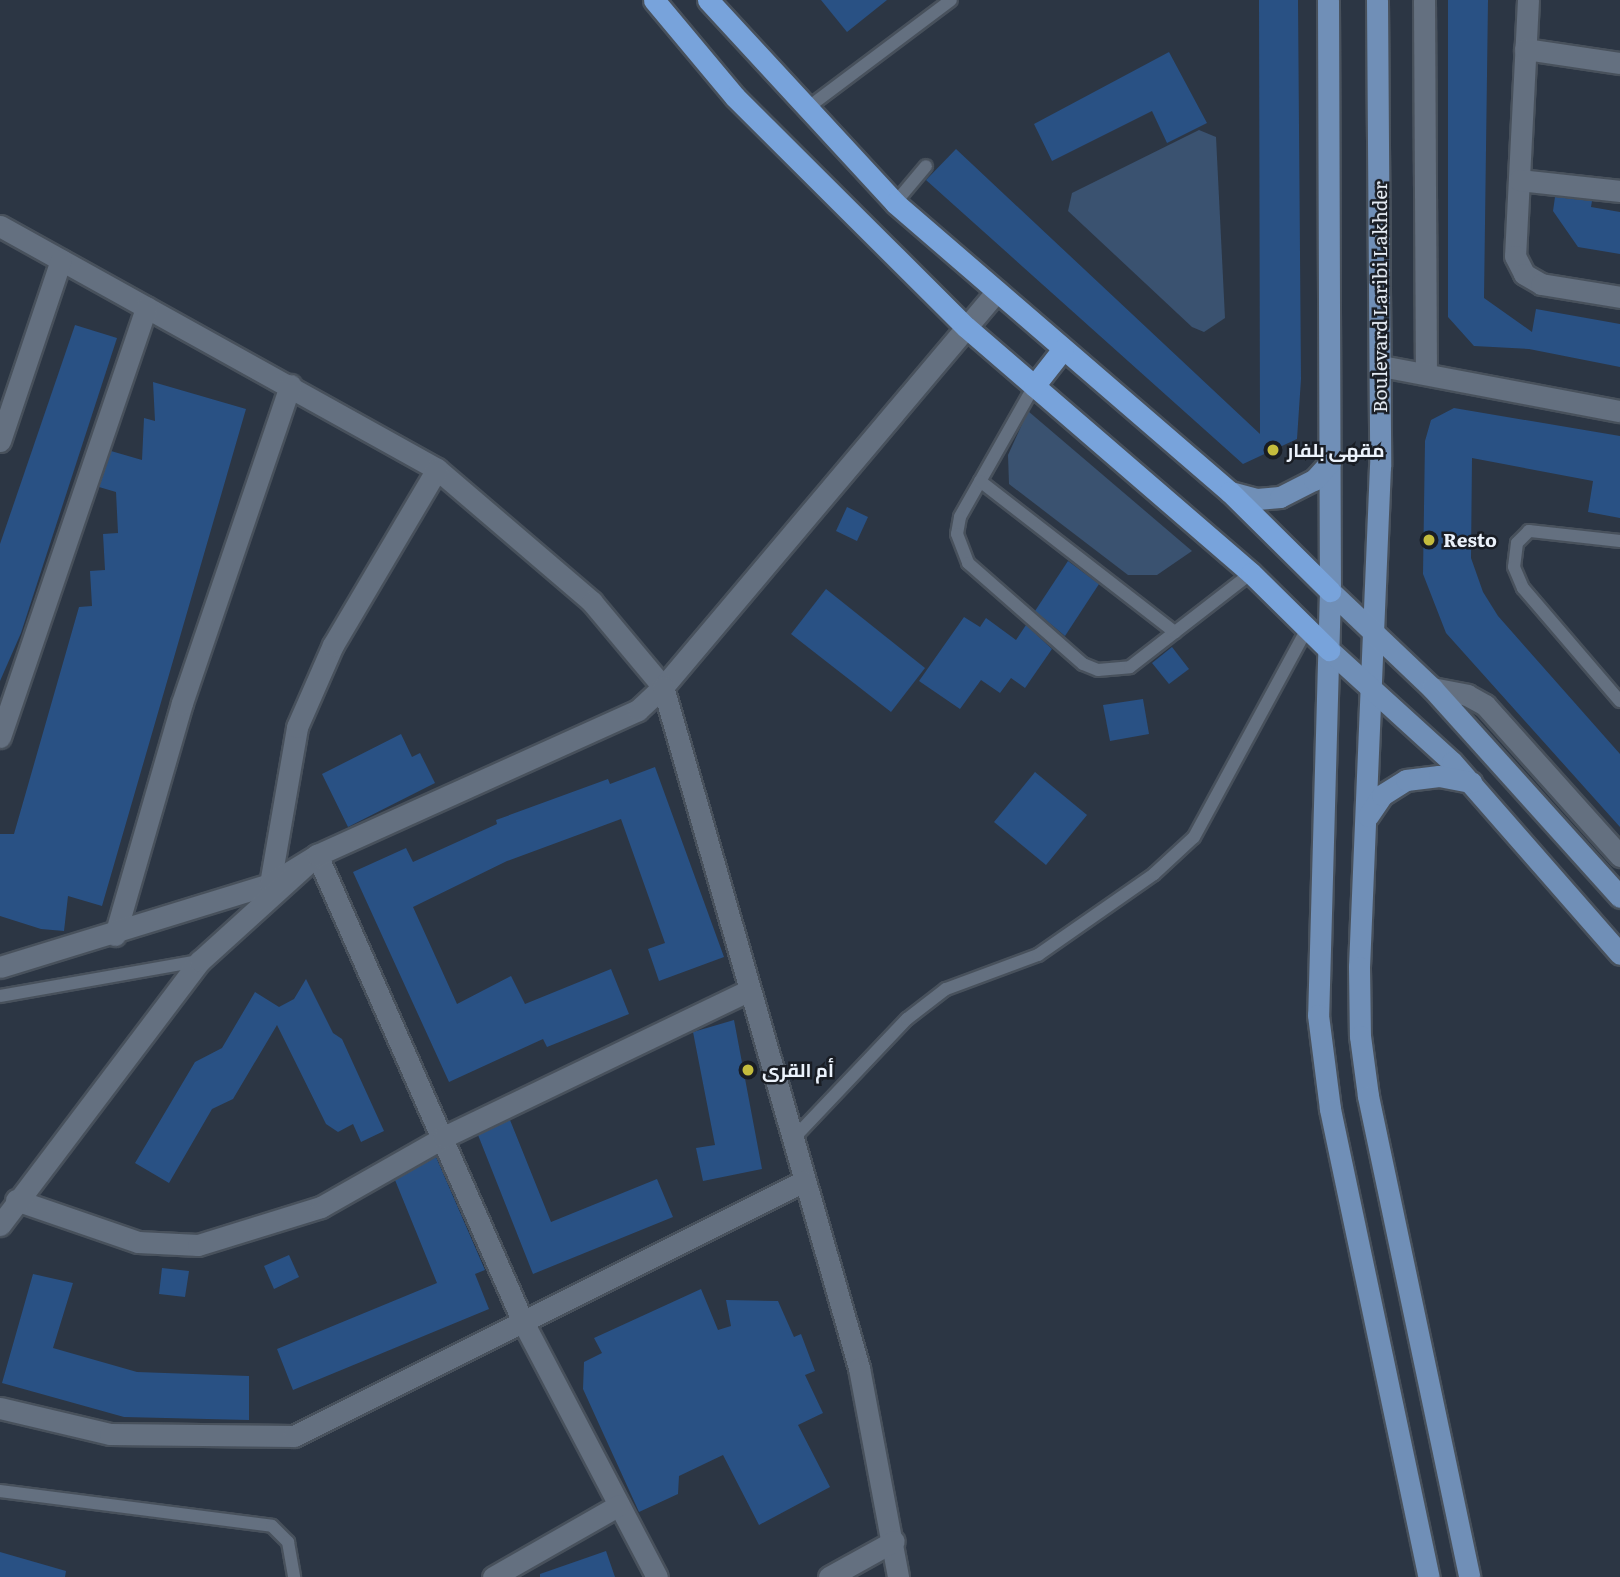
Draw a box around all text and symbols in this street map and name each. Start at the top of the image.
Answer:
street label: Boulevard Laribi Lakhder [1369,181,1391,413]
place label: مقهى بلفار [1287,439,1385,461]
marker: مقهى بلفار [1265,442,1281,458]
place label: Resto [1443,529,1497,551]
marker: Resto [1421,532,1437,548]
place label: أم القرى [762,1059,834,1081]
marker: أم القرى [740,1062,756,1078]

